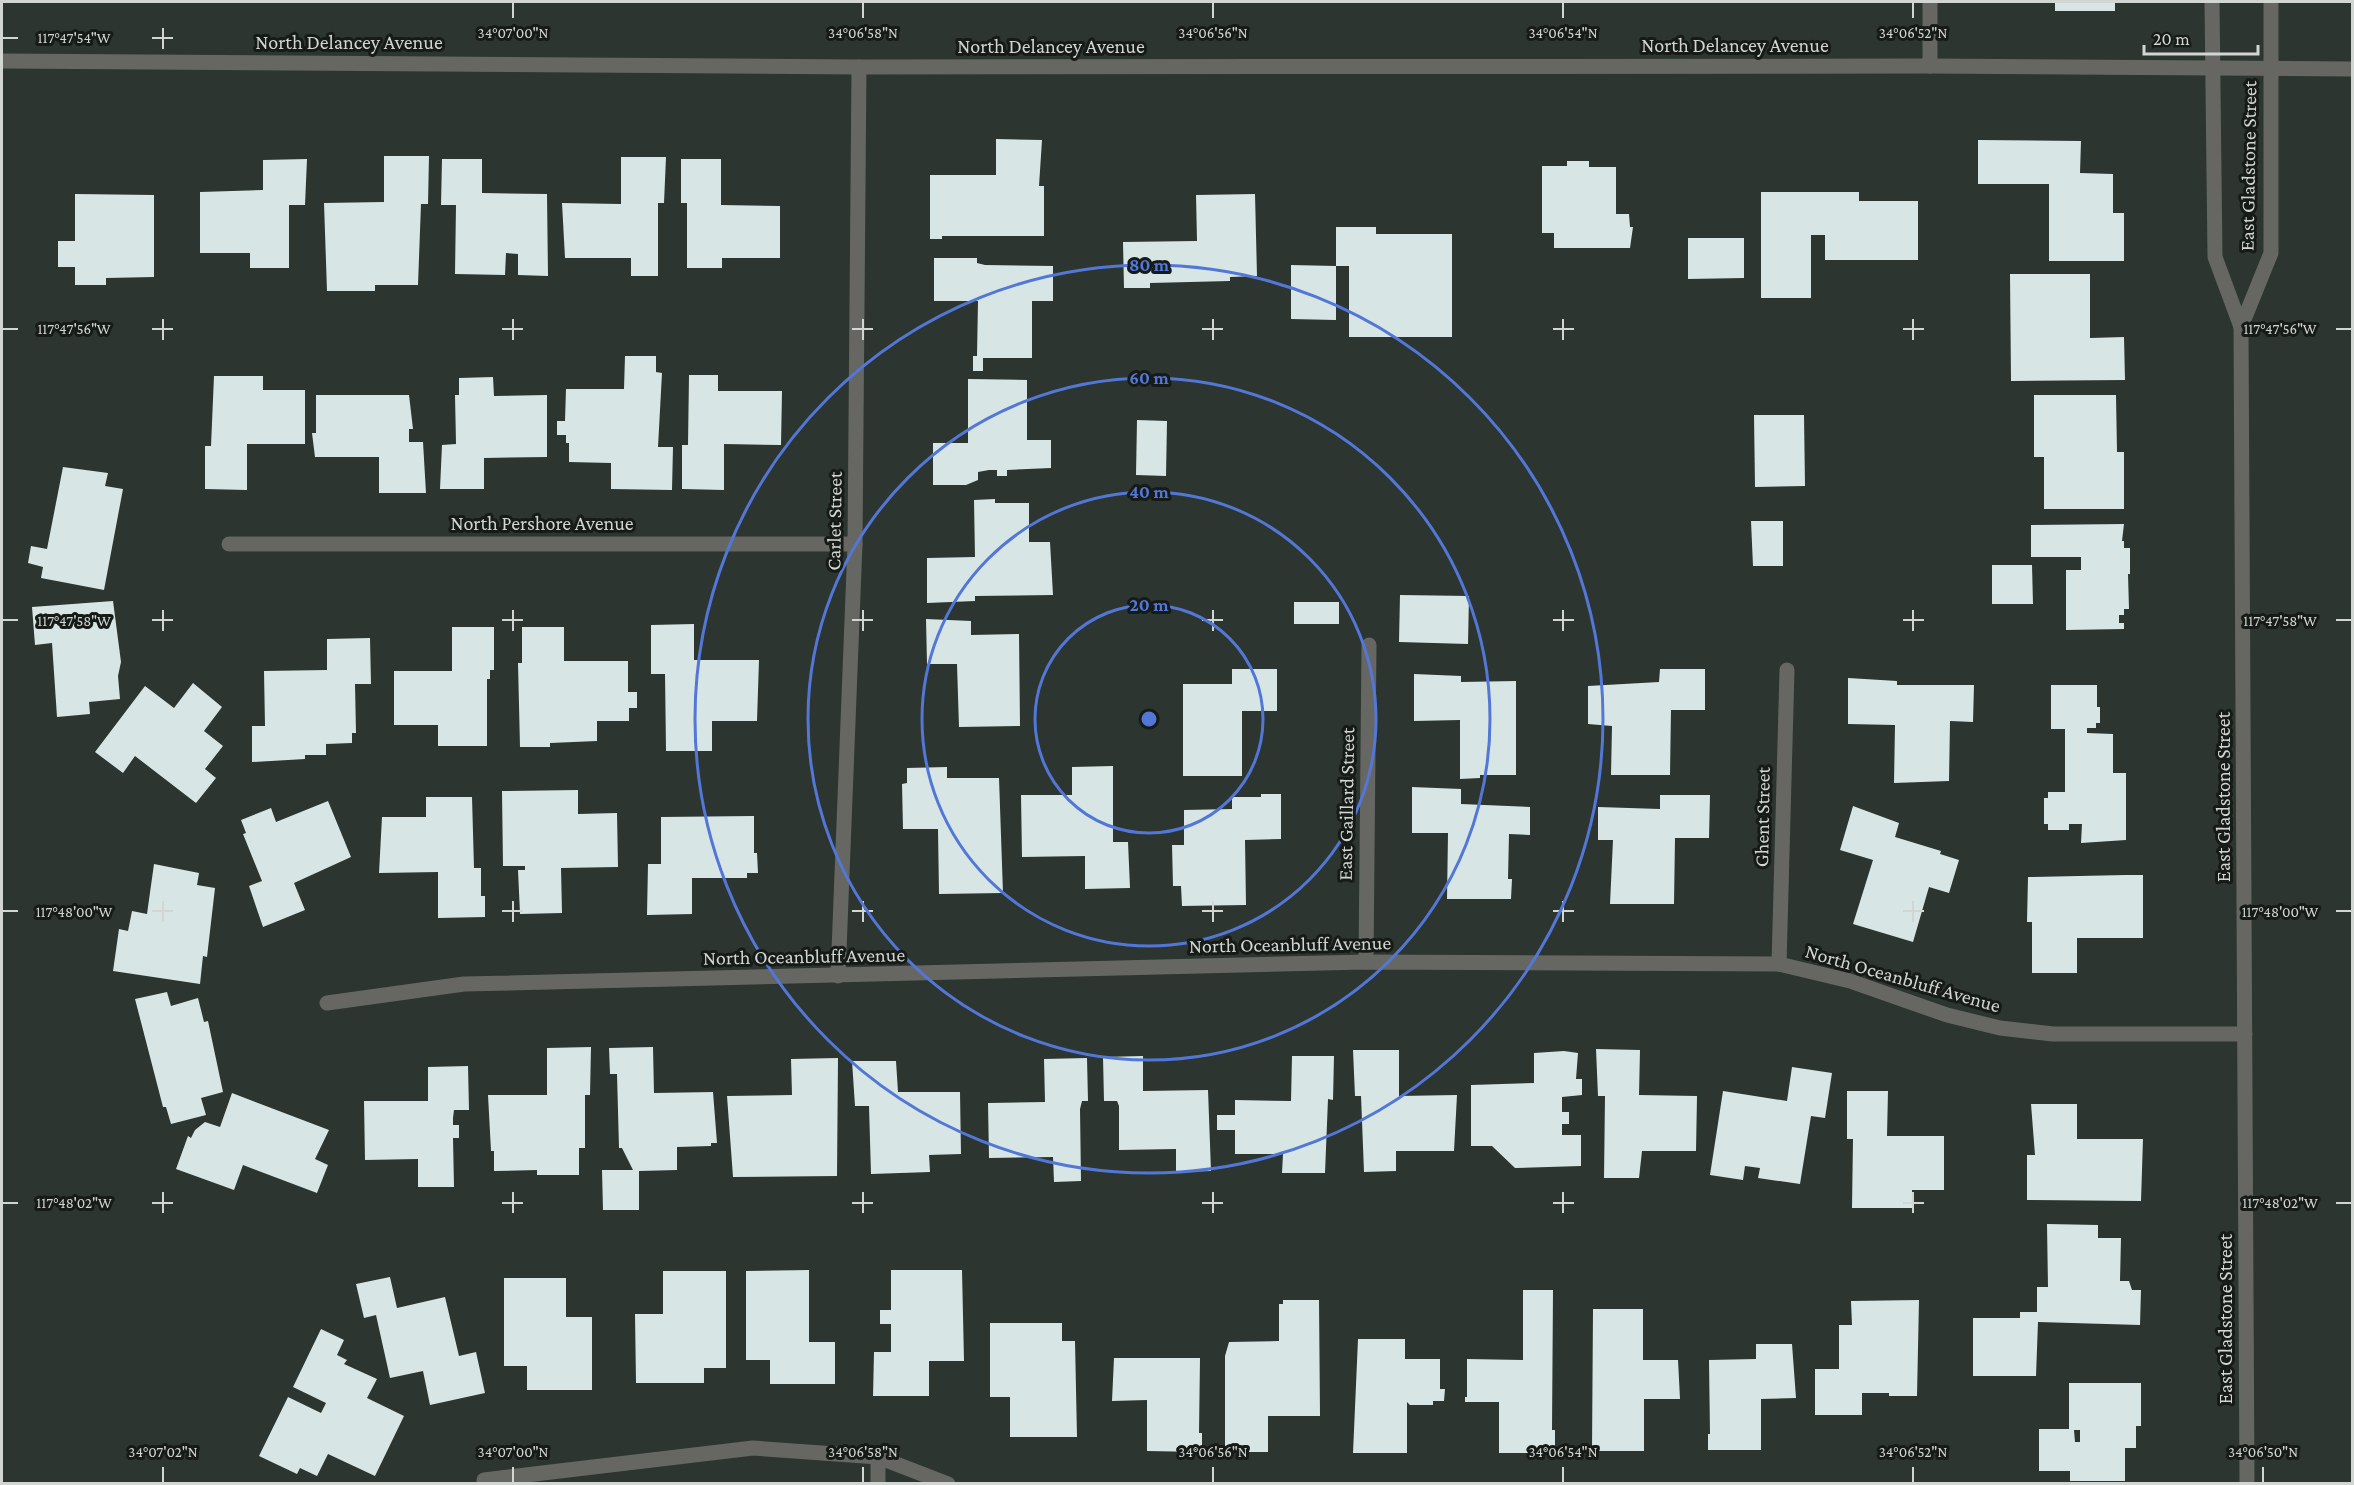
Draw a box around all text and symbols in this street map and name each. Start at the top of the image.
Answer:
scale bar [2144,18,2258,56]
text: 34°07'00"N [478,25,549,41]
text: 34°06'58"N [828,25,898,41]
text: 34°06'56"N [1178,25,1248,41]
text: 34°06'54"N [1528,25,1598,41]
text: 34°06'52"N [1879,25,1947,41]
text: 20 m [2153,29,2190,49]
text: 117°47'54"W [38,30,111,46]
street label: North Delancey Avenue [255,31,443,54]
street label: North Delancey Avenue [1641,34,1829,57]
street label: North Delancey Avenue [957,35,1145,58]
street label: East Gladstone Street [2236,80,2260,251]
text: 80 m [1129,255,1170,275]
text: 117°47'56"W [37,321,111,337]
text: 117°47'56"W [2243,321,2317,337]
text: 60 m [1129,368,1169,388]
street label: Carlet Street [822,471,846,571]
text: 40 m [1129,482,1169,502]
street label: North Pershore Avenue [450,512,634,534]
text: 20 m [1130,595,1169,615]
text: 117°47'58"W [37,613,111,629]
text: 117°47'58"W [2243,613,2317,629]
centre of rings [1139,709,1159,729]
street label: East Gladstone Street [2212,711,2234,882]
street label: East Gaillard Street [1334,727,1358,881]
street label: Ghent Street [1750,766,1774,867]
text: 117°48'00"W [36,904,113,920]
text: 117°48'00"W [2242,904,2319,920]
street label: North Oceanbluff Avenue [1189,931,1391,957]
street label: North Oceanbluff Avenue [1803,940,2003,1016]
street label: North Oceanbluff Avenue [703,943,905,969]
text: 117°48'02"W [36,1195,112,1211]
text: 117°48'02"W [2242,1195,2318,1211]
street label: East Gladstone Street [2214,1233,2236,1404]
text: 34°07'02"N [128,1444,198,1460]
text: 34°07'00"N [478,1444,549,1460]
text: 34°06'58"N [828,1444,898,1460]
text: 34°06'56"N [1178,1444,1248,1460]
text: 34°06'54"N [1528,1444,1598,1460]
text: 34°06'52"N [1879,1444,1947,1460]
text: 34°06'50"N [2228,1444,2298,1460]

